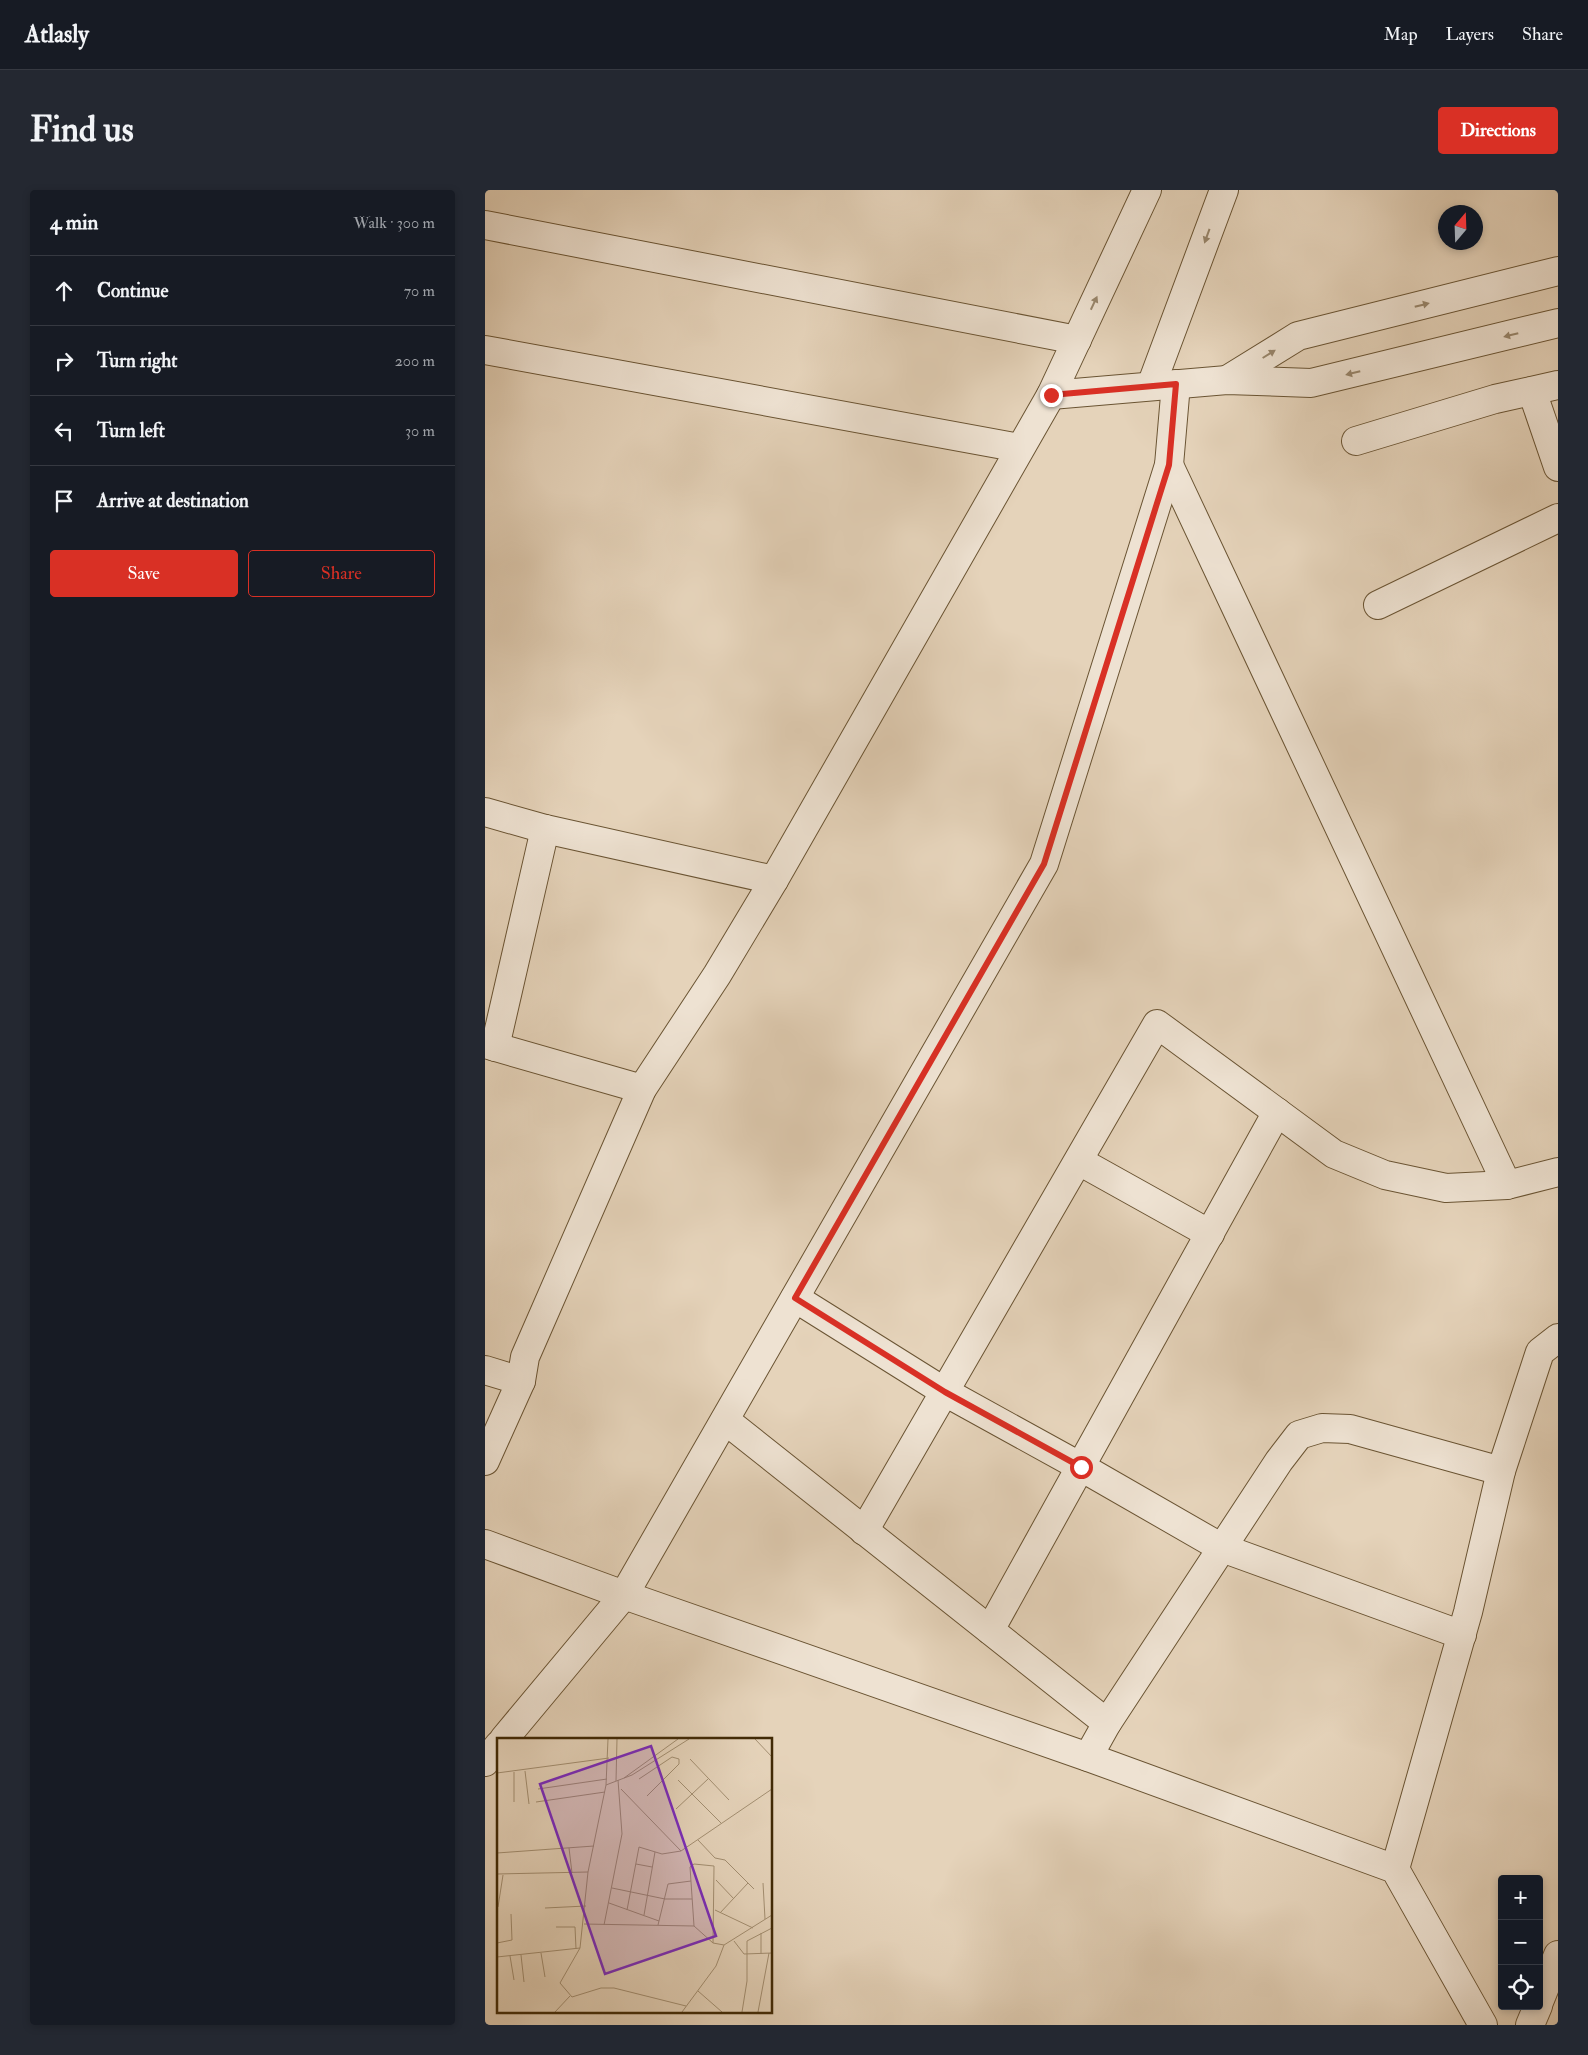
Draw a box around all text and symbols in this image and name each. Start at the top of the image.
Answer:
text: Atlasly [25,19,89,50]
text: Map [1384,23,1418,46]
text: Layers [1446,23,1494,46]
text: Share [1522,23,1563,46]
button: Directions [1438,107,1558,154]
text: Find us [30,108,134,152]
north arrow [1438,205,1483,250]
text: 4 min [50,209,98,236]
text: Walk · 300 m [354,213,435,233]
one-way arrow [1203,228,1210,243]
icon: ahead [50,277,78,305]
text: Continue [97,279,168,303]
text: 70 m [404,281,435,301]
one-way arrow [1090,296,1098,310]
one-way arrow [1415,300,1430,308]
one-way arrow [1503,331,1518,339]
icon: right [50,347,78,375]
text: Turn right [97,349,177,373]
one-way arrow [1262,349,1275,359]
text: 200 m [395,351,435,371]
one-way arrow [1345,369,1360,377]
route end [1040,384,1063,407]
icon: left [50,417,78,445]
text: Turn left [97,419,165,443]
text: 30 m [405,421,435,441]
icon: arrive [50,487,78,515]
text: Arrive at destination [97,489,249,513]
button: Save [50,550,238,597]
button: Share [248,550,435,597]
route start [1070,1456,1093,1479]
inset map [497,1738,773,2012]
map controls [1498,1875,1543,2010]
button: + [1498,1875,1543,1920]
button: − [1498,1920,1543,1965]
button: locate [1498,1965,1543,2010]

